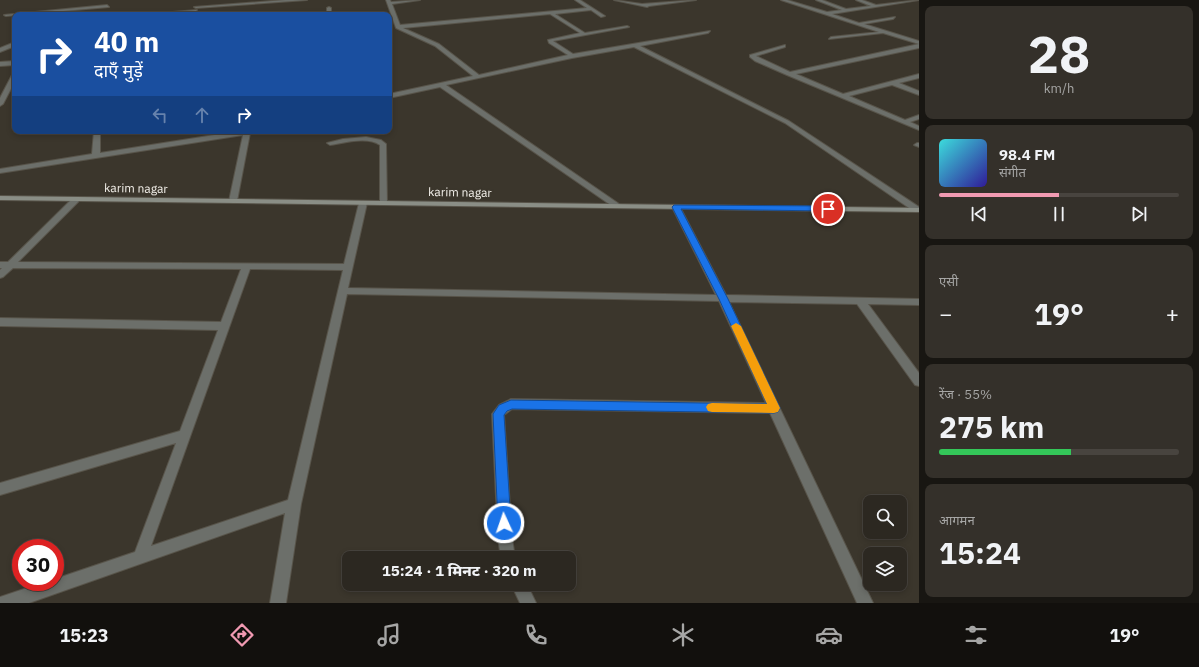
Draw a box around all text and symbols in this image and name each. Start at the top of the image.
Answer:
text: 28 [1028,20,1090,87]
text: 40 m [94,23,159,60]
icon: right [28,28,80,80]
text: दाएँ मुड़ें [94,59,143,82]
text: km/h [1044,80,1074,97]
icon: left [149,104,171,126]
icon: ahead [191,104,213,126]
icon: right [233,104,255,126]
text: 98.4 FM [999,145,1055,164]
text: संगीत [999,164,1026,181]
street label: karim nagar [104,180,169,196]
street label: karim nagar [428,184,493,200]
pin [811,192,845,226]
icon: arrive [817,198,839,220]
icon: previous [968,203,990,225]
icon: pause [1048,203,1070,225]
icon: next [1128,203,1150,225]
text: एसी [939,273,958,290]
text: 19° [1034,294,1084,333]
text: − [939,299,952,328]
text: + [1166,299,1179,328]
text: रेंज · 55% [939,386,992,403]
text: 275 km [939,407,1044,446]
map controls [863,495,907,591]
button: search [863,495,907,539]
position arrow [483,502,525,544]
text: आगमन [939,512,975,529]
text: 15:24 [939,533,1021,572]
speed limit sign: 30 [12,539,64,591]
button: layers [863,547,907,591]
text: 15:24 · 1 मिनट · 320 m [382,561,536,580]
icon: directions [228,621,256,649]
icon: music [375,621,403,649]
icon: phone [522,621,550,649]
icon: climate [669,621,697,649]
icon: car [815,621,843,649]
icon: filters [962,621,990,649]
text: 15:23 [59,624,109,647]
text: 19° [1109,624,1139,647]

